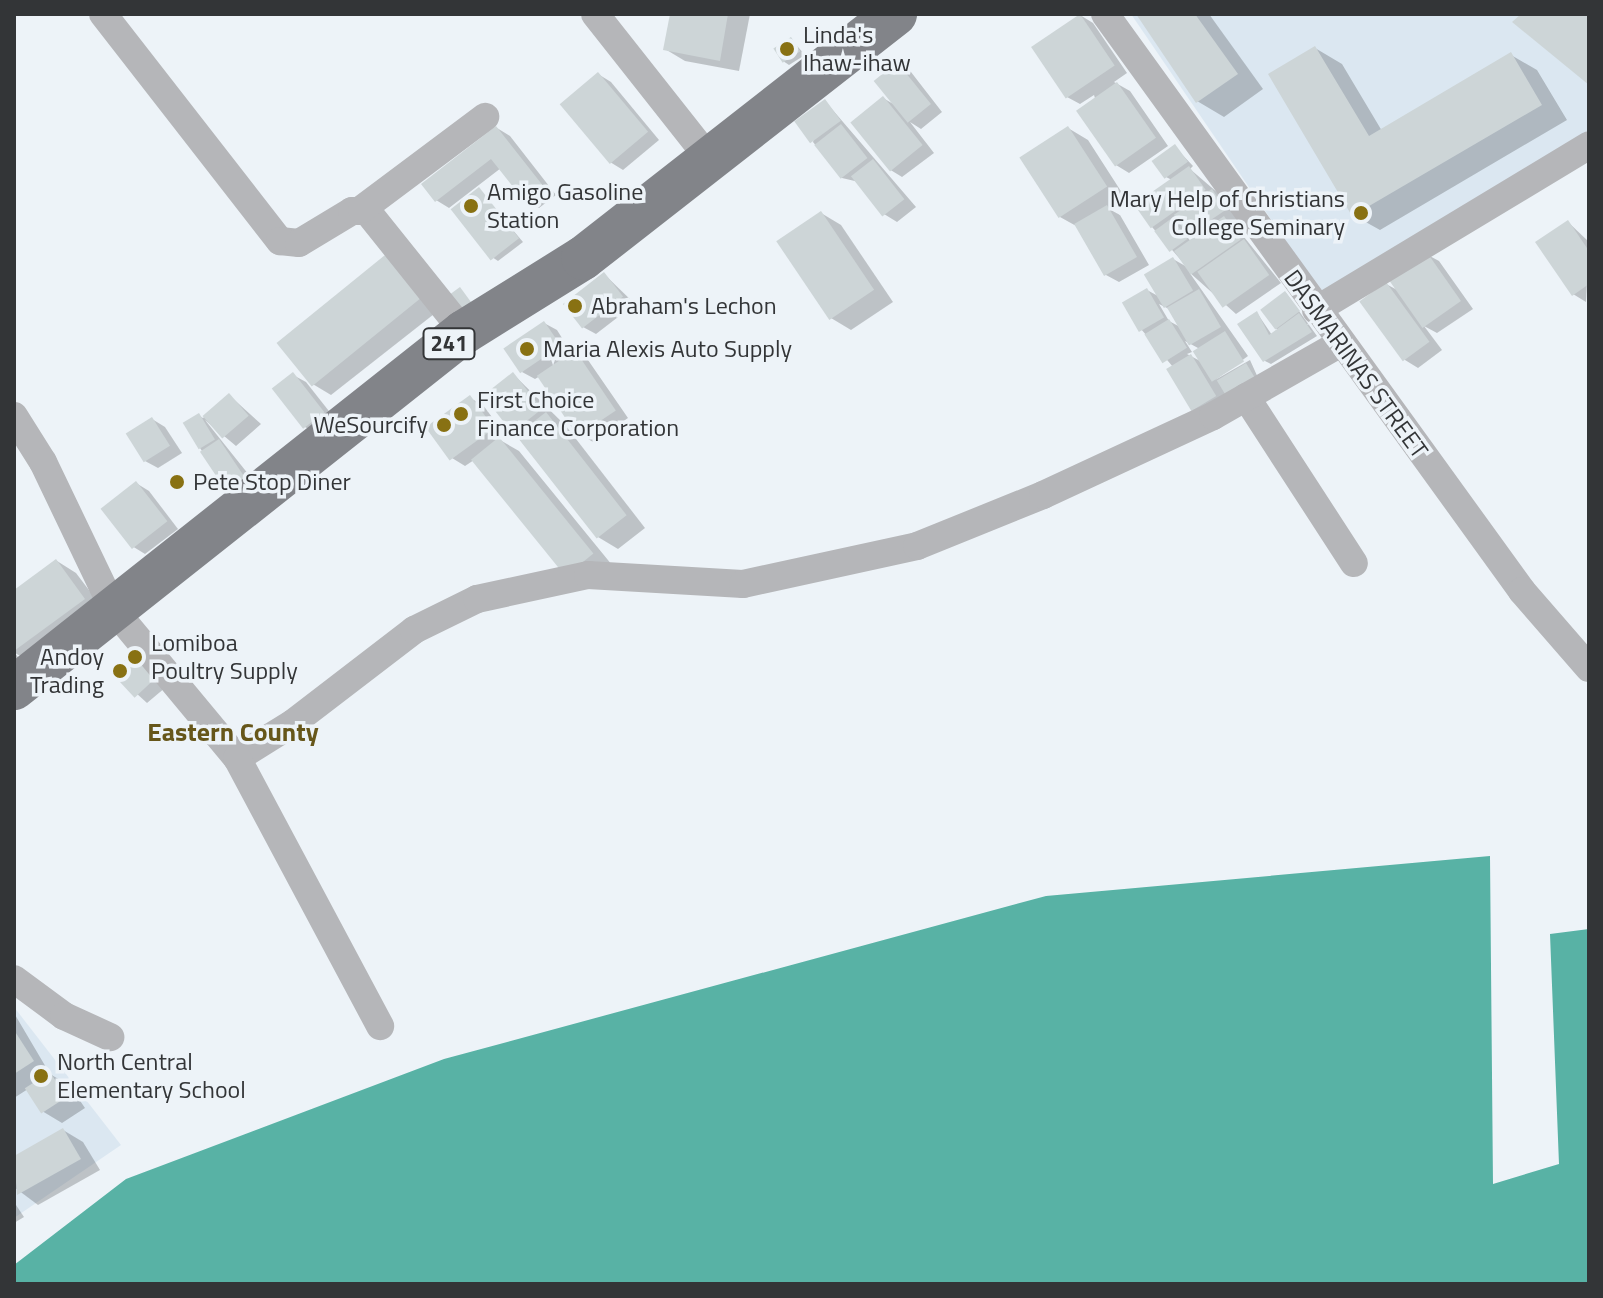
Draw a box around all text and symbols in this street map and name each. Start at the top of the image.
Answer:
place label: Linda's Ihaw-ihaw [803,21,911,77]
marker: Linda's Ihaw-ihaw [778,40,796,58]
place label: Amigo Gasoline Station [487,178,643,234]
place label: Mary Help of Christians College Seminary [1110,185,1345,241]
marker: Amigo Gasoline Station [462,197,480,215]
marker: Mary Help of Christians College Seminary [1352,204,1370,222]
street label: DASMARINAS STREET [1278,264,1434,464]
place label: Abraham's Lechon [591,292,777,320]
marker: Abraham's Lechon [566,297,584,315]
road number: 241 [421,326,477,362]
place label: Maria Alexis Auto Supply [543,335,792,363]
marker: Maria Alexis Auto Supply [518,340,536,358]
place label: First Choice Finance Corporation [477,386,679,442]
marker: First Choice Finance Corporation [452,405,470,423]
place label: WeSourcify [313,411,428,439]
marker: WeSourcify [435,416,453,434]
place label: Pete Stop Diner [193,468,351,496]
marker: Pete Stop Diner [168,473,186,491]
place label: Lomiboa Poultry Supply [151,629,298,685]
place label: Andoy Trading [30,643,104,699]
marker: Lomiboa Poultry Supply [126,648,144,666]
marker: Andoy Trading [111,662,129,680]
district label: Eastern County [147,716,319,748]
place label: North Central Elementary School [57,1048,246,1104]
marker: North Central Elementary School [32,1067,50,1085]

